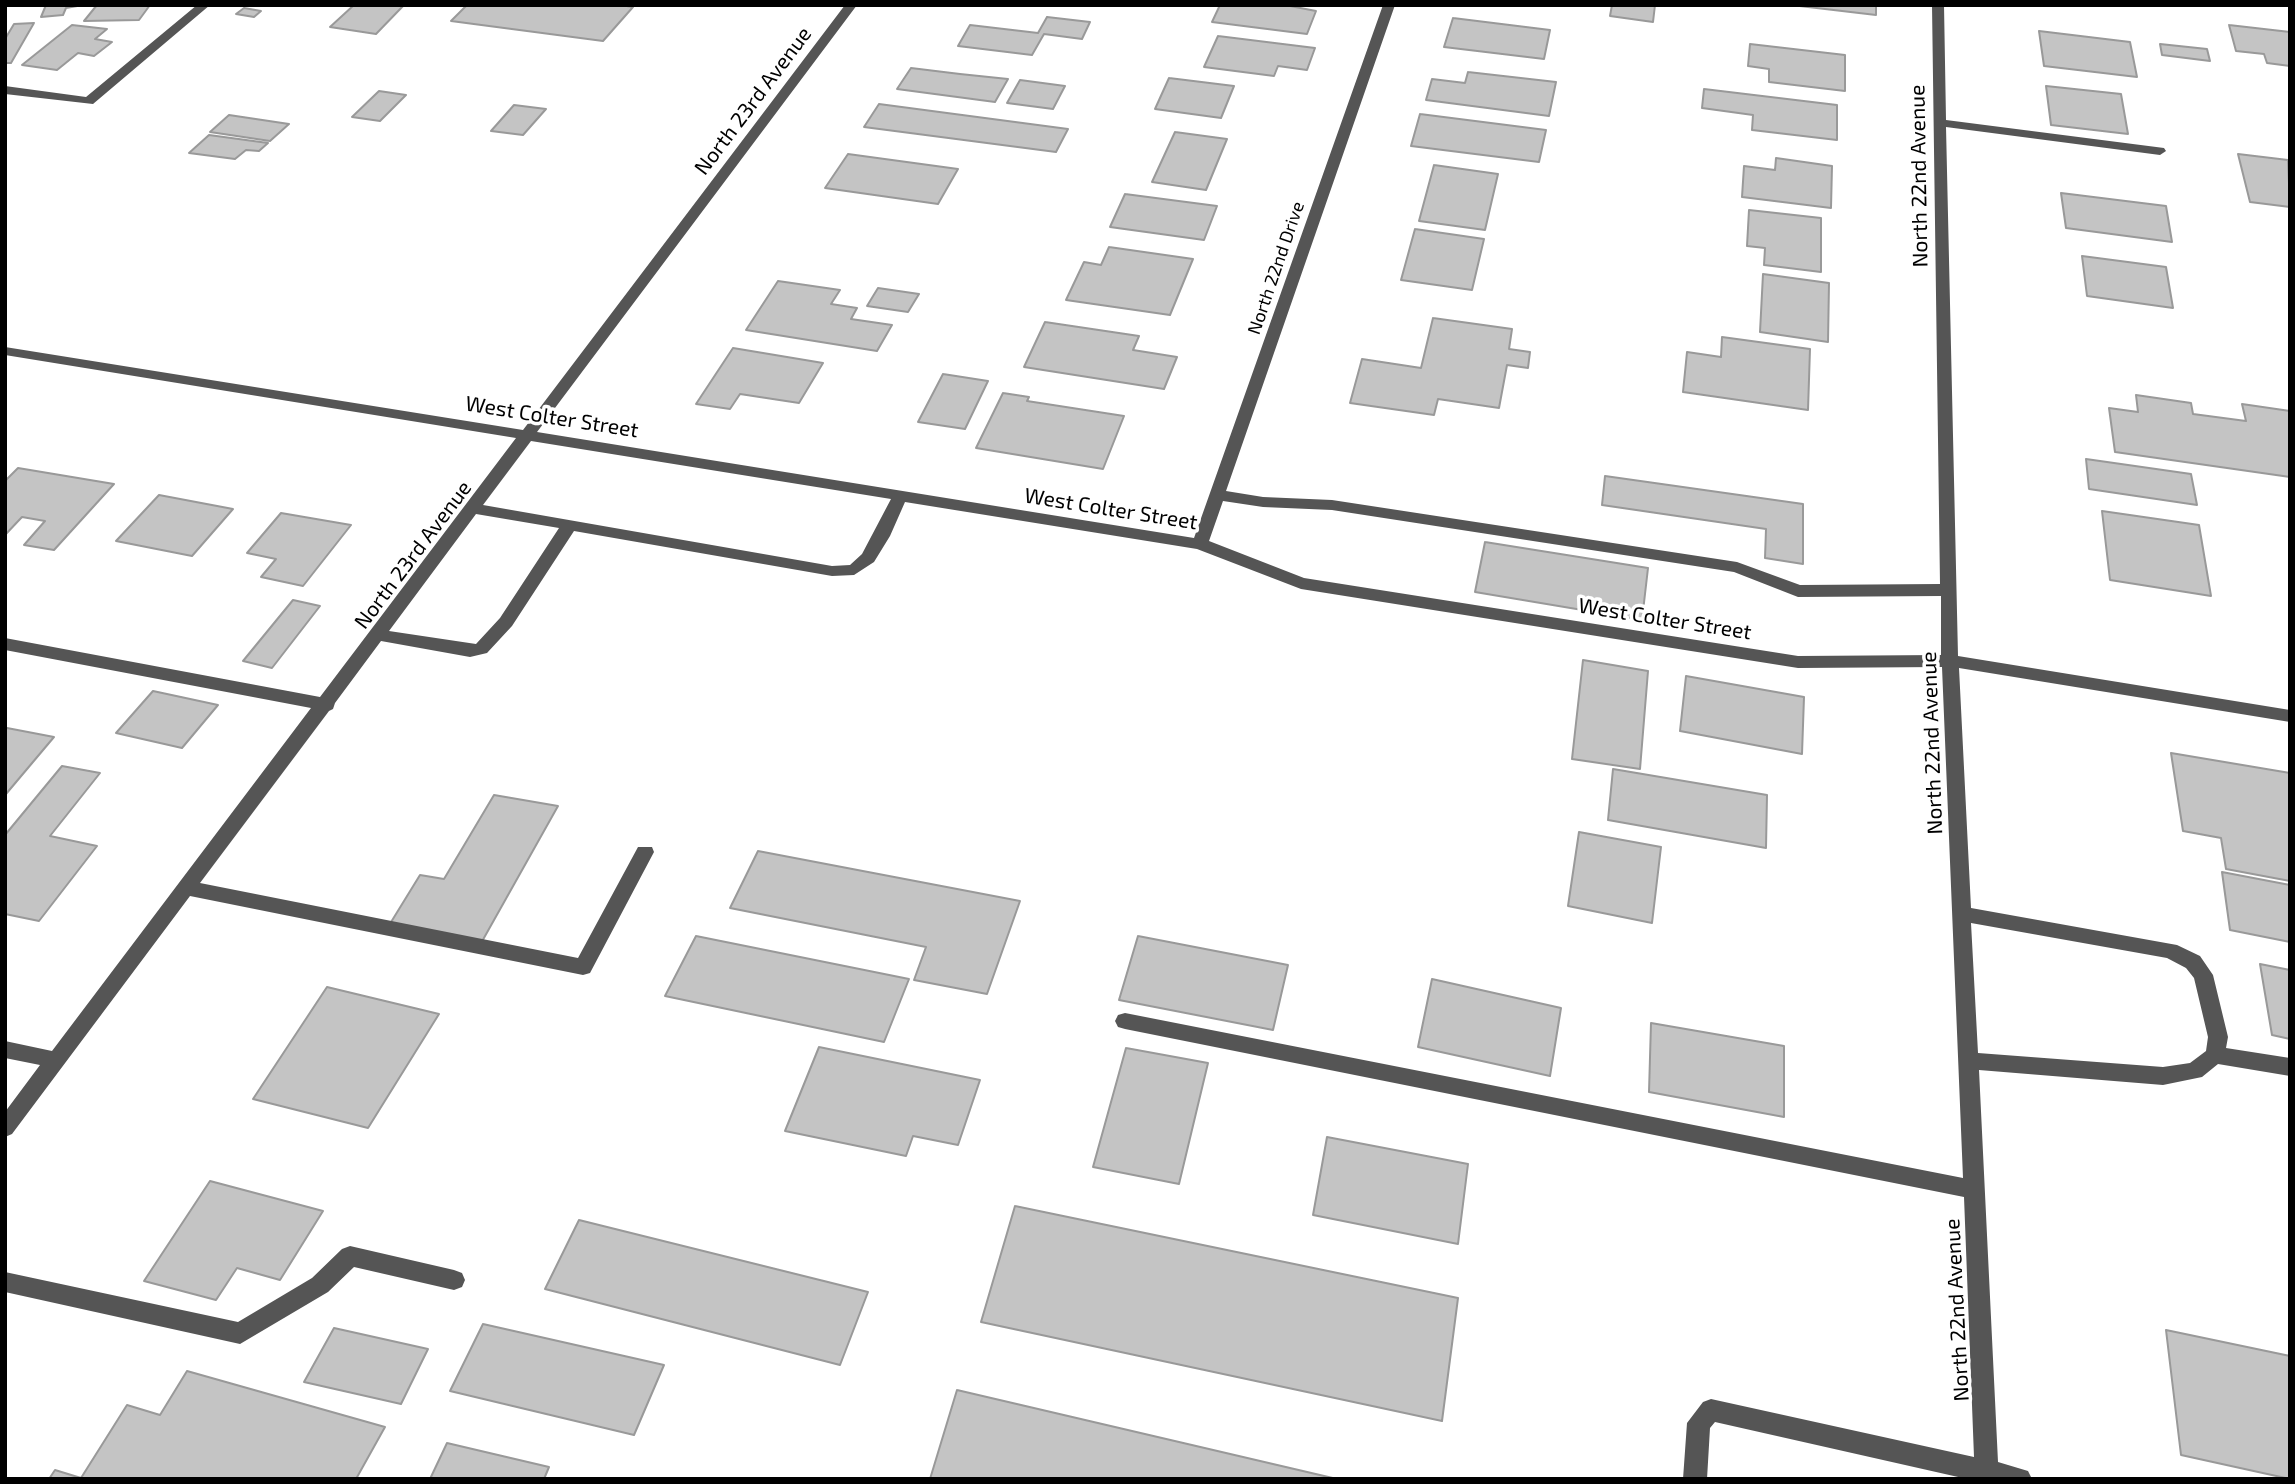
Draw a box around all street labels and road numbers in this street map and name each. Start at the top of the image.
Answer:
street label: North 23rd Avenue [689,22,817,180]
street label: North 22nd Avenue [1905,84,1933,268]
street label: North 22nd Drive [1243,199,1309,337]
street label: West Colter Street [464,391,640,443]
street label: North 23rd Avenue [349,476,477,634]
street label: West Colter Street [1023,483,1199,535]
street label: West Colter Street [1577,593,1753,645]
street label: North 22nd Avenue [1916,651,1948,835]
street label: North 22nd Avenue [1940,1218,1974,1402]

